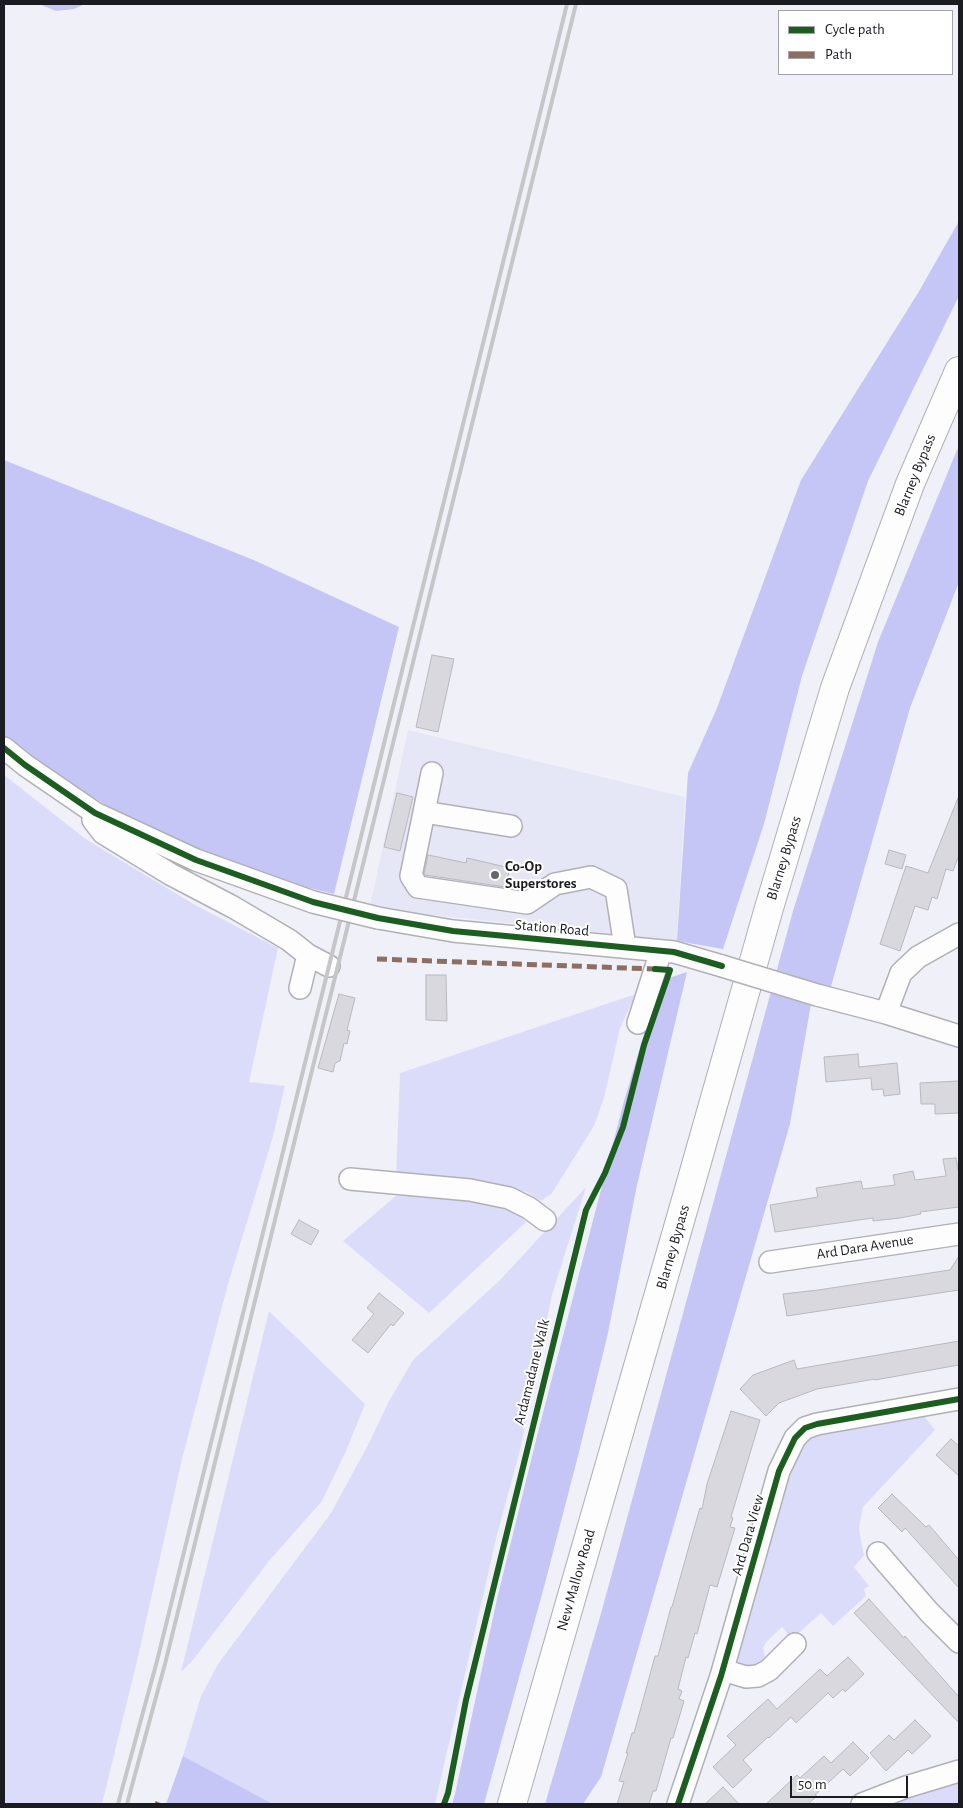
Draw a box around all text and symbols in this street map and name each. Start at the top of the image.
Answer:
legend [778,10,953,75]
text: Cycle path [825,22,885,37]
text: Path [825,47,852,62]
street label: Blarney Bypass [890,431,940,519]
street label: Blarney Bypass [763,814,805,902]
place label: Co-Op Superstores [505,857,576,892]
marker: Co-Op Superstores [489,869,501,881]
street label: Station Road [514,916,590,940]
street label: Blarney Bypass [652,1203,694,1291]
street label: Ard Dara Avenue [815,1230,915,1264]
street label: Ardamadane Walk [510,1317,554,1427]
street label: Ard Dara View [728,1492,768,1578]
street label: New Mallow Road [553,1527,599,1633]
scale bar [793,1766,910,1798]
text: 50 m [798,1777,827,1792]

